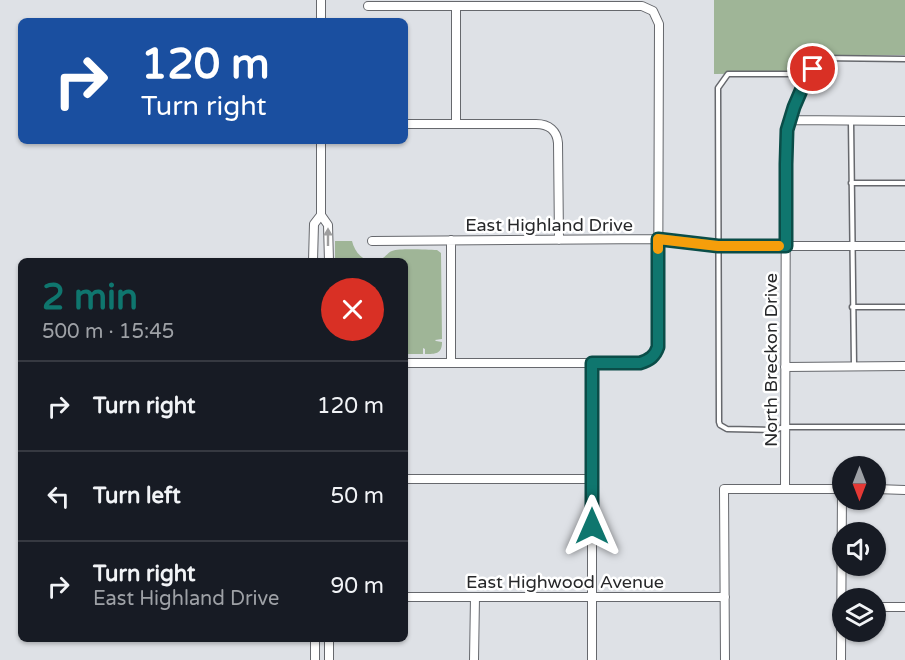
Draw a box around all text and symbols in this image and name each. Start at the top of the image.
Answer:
text: 120 m [141,39,270,90]
icon: right [42,42,120,120]
pin [787,43,838,94]
icon: arrive [796,52,829,85]
text: Turn right [141,90,267,123]
street label: East Highland Drive [465,214,633,236]
one-way arrow [324,227,333,246]
street label: North Breckon Drive [760,273,782,447]
text: 2 min [42,276,138,319]
button: close [321,278,384,341]
text: 500 m · 15:45 [42,320,174,344]
icon: right [42,390,75,423]
text: Turn right [93,393,195,419]
text: 120 m [317,393,384,419]
north arrow [832,456,886,510]
map controls [832,456,886,642]
icon: left [42,480,75,513]
text: Turn left [93,483,181,509]
text: 50 m [330,483,384,509]
position arrow [560,494,624,558]
button: sound [832,522,886,576]
text: Turn right [93,561,195,587]
icon: right [42,570,75,603]
street label: East Highwood Avenue [466,571,664,593]
text: 90 m [330,573,384,599]
text: East Highland Drive [93,587,279,611]
button: layers [832,588,886,642]

